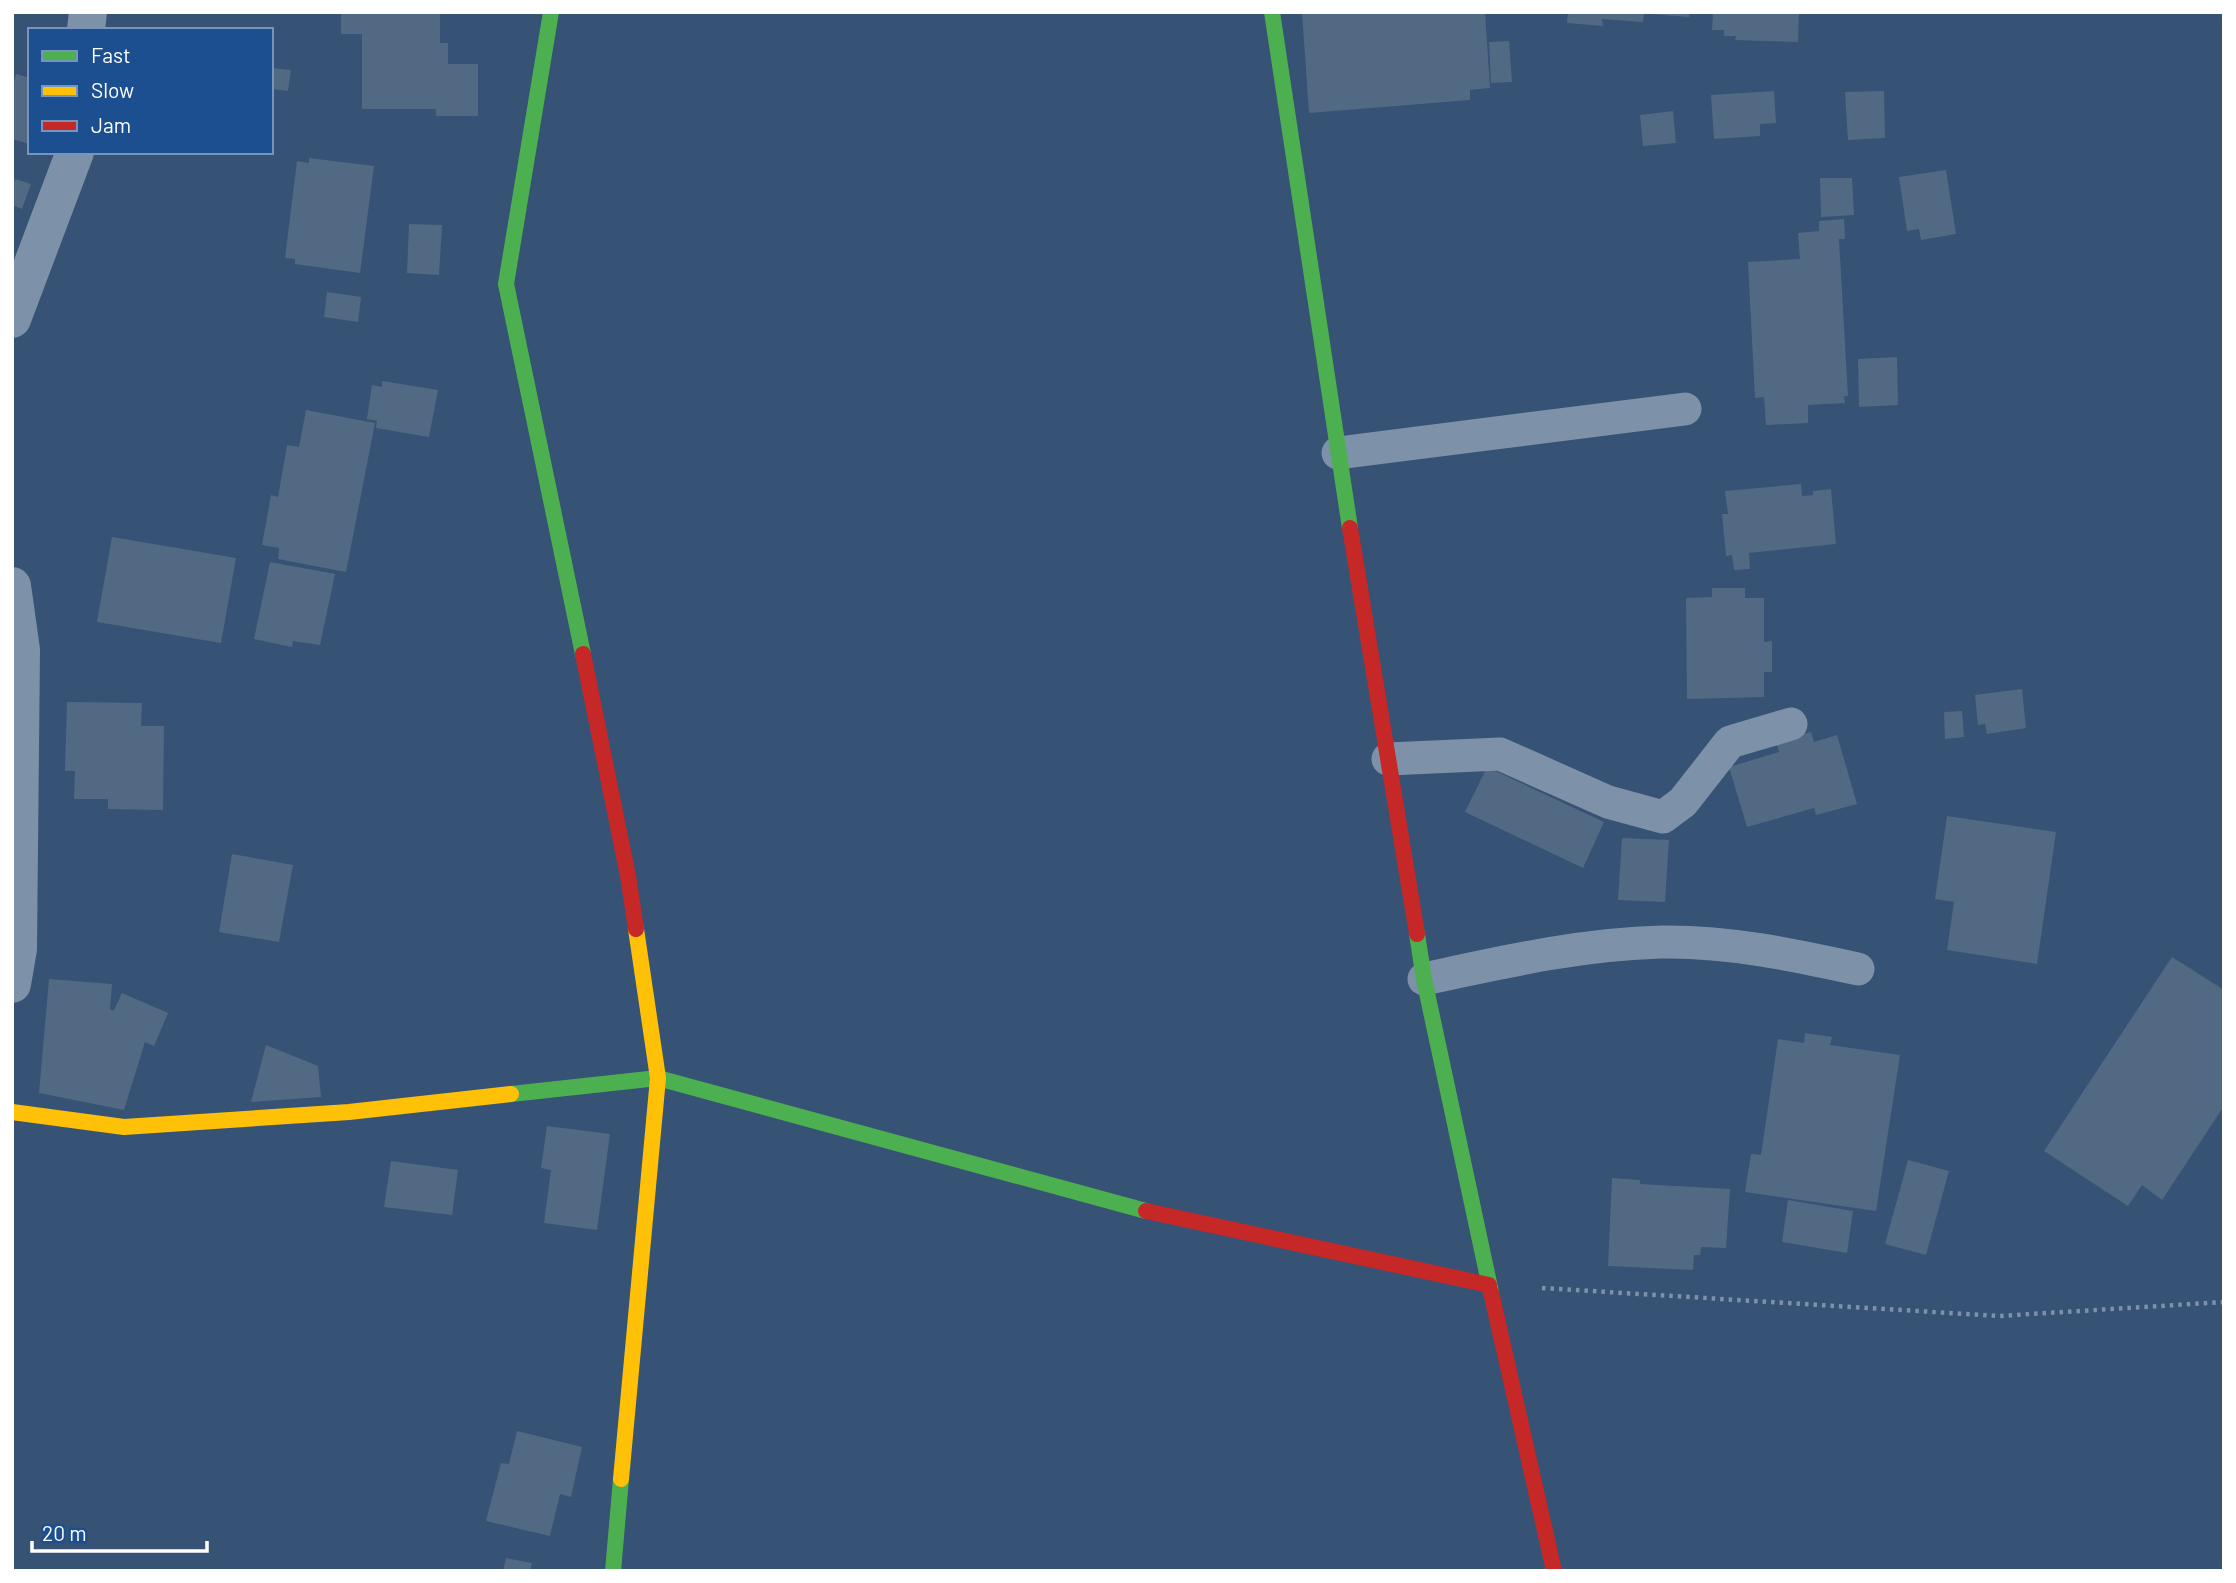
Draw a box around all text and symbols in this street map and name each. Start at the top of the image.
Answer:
legend [28,28,273,154]
text: Fast [91,42,131,67]
text: Slow [91,77,134,102]
text: Jam [91,112,131,137]
scale bar [32,1510,206,1554]
text: 20 m [42,1520,87,1545]

